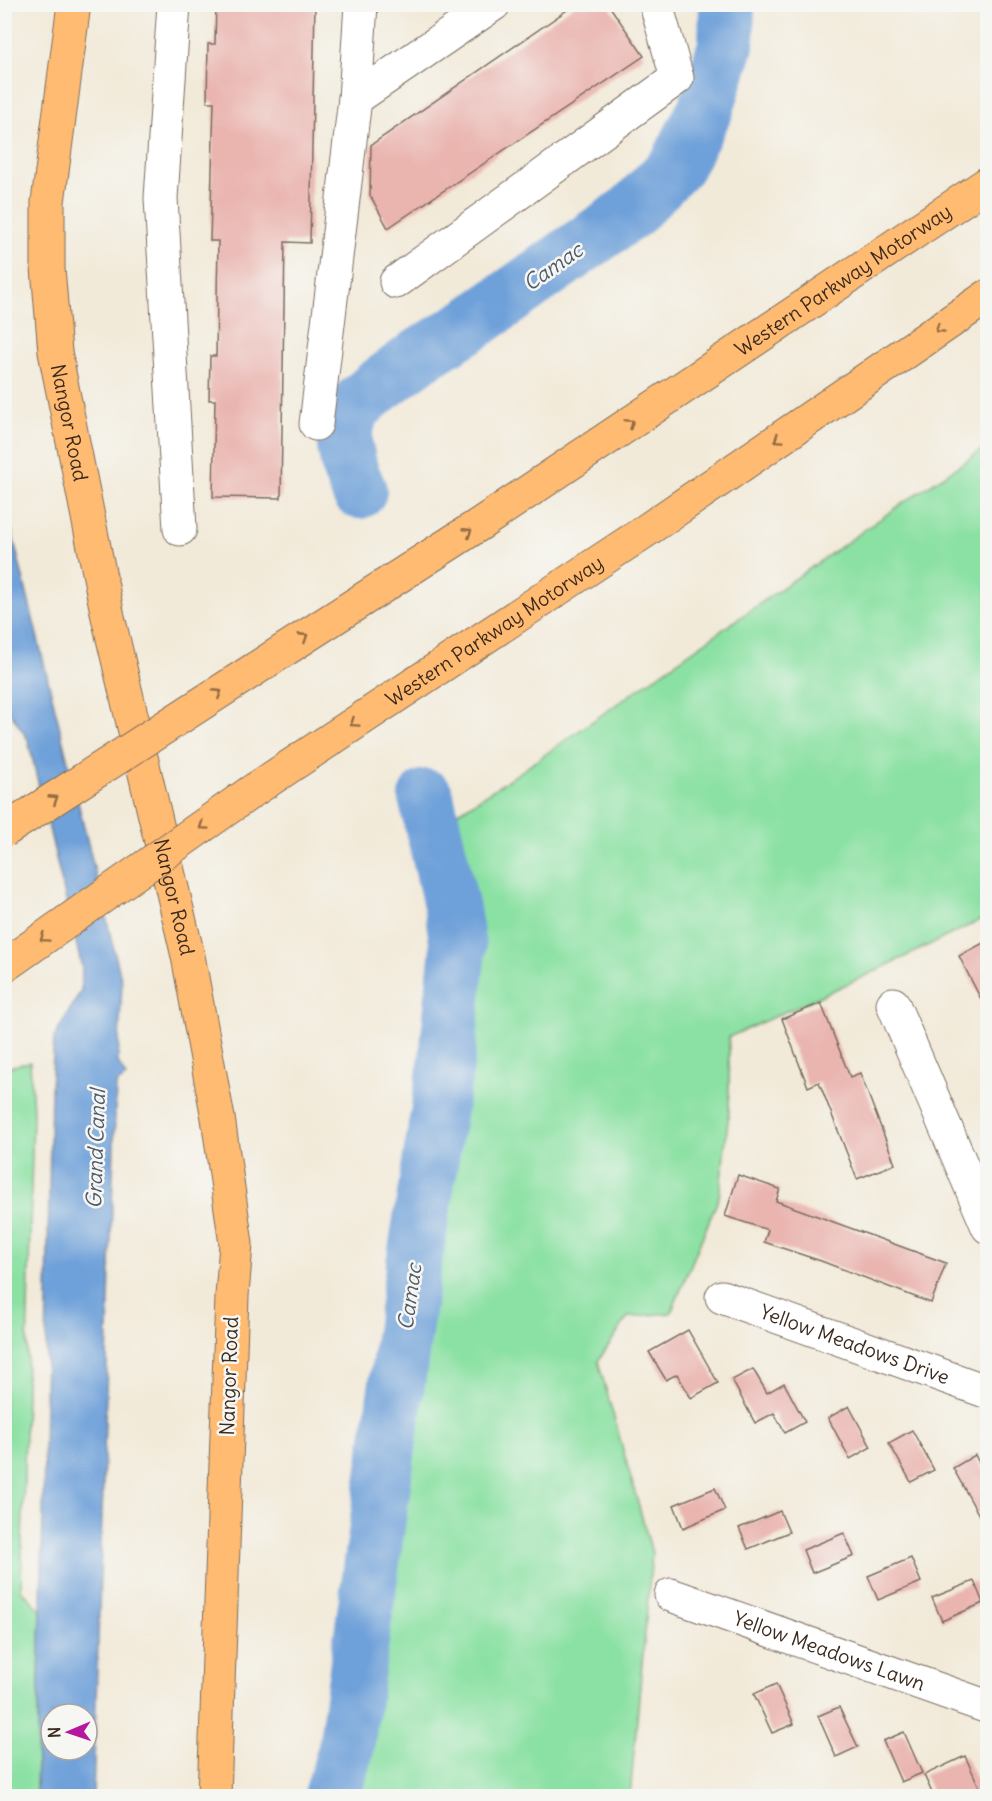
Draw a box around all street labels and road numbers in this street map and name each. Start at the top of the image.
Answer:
street label: Western Parkway Motorway [730,198,956,361]
street label: Nangor Road [46,362,94,484]
street label: Western Parkway Motorway [381,550,608,711]
street label: Nangor Road [149,836,200,958]
street label: Yellow Meadows Drive [757,1299,953,1389]
street label: Nangor Road [214,1316,243,1436]
street label: Yellow Meadows Lawn [730,1605,929,1696]

